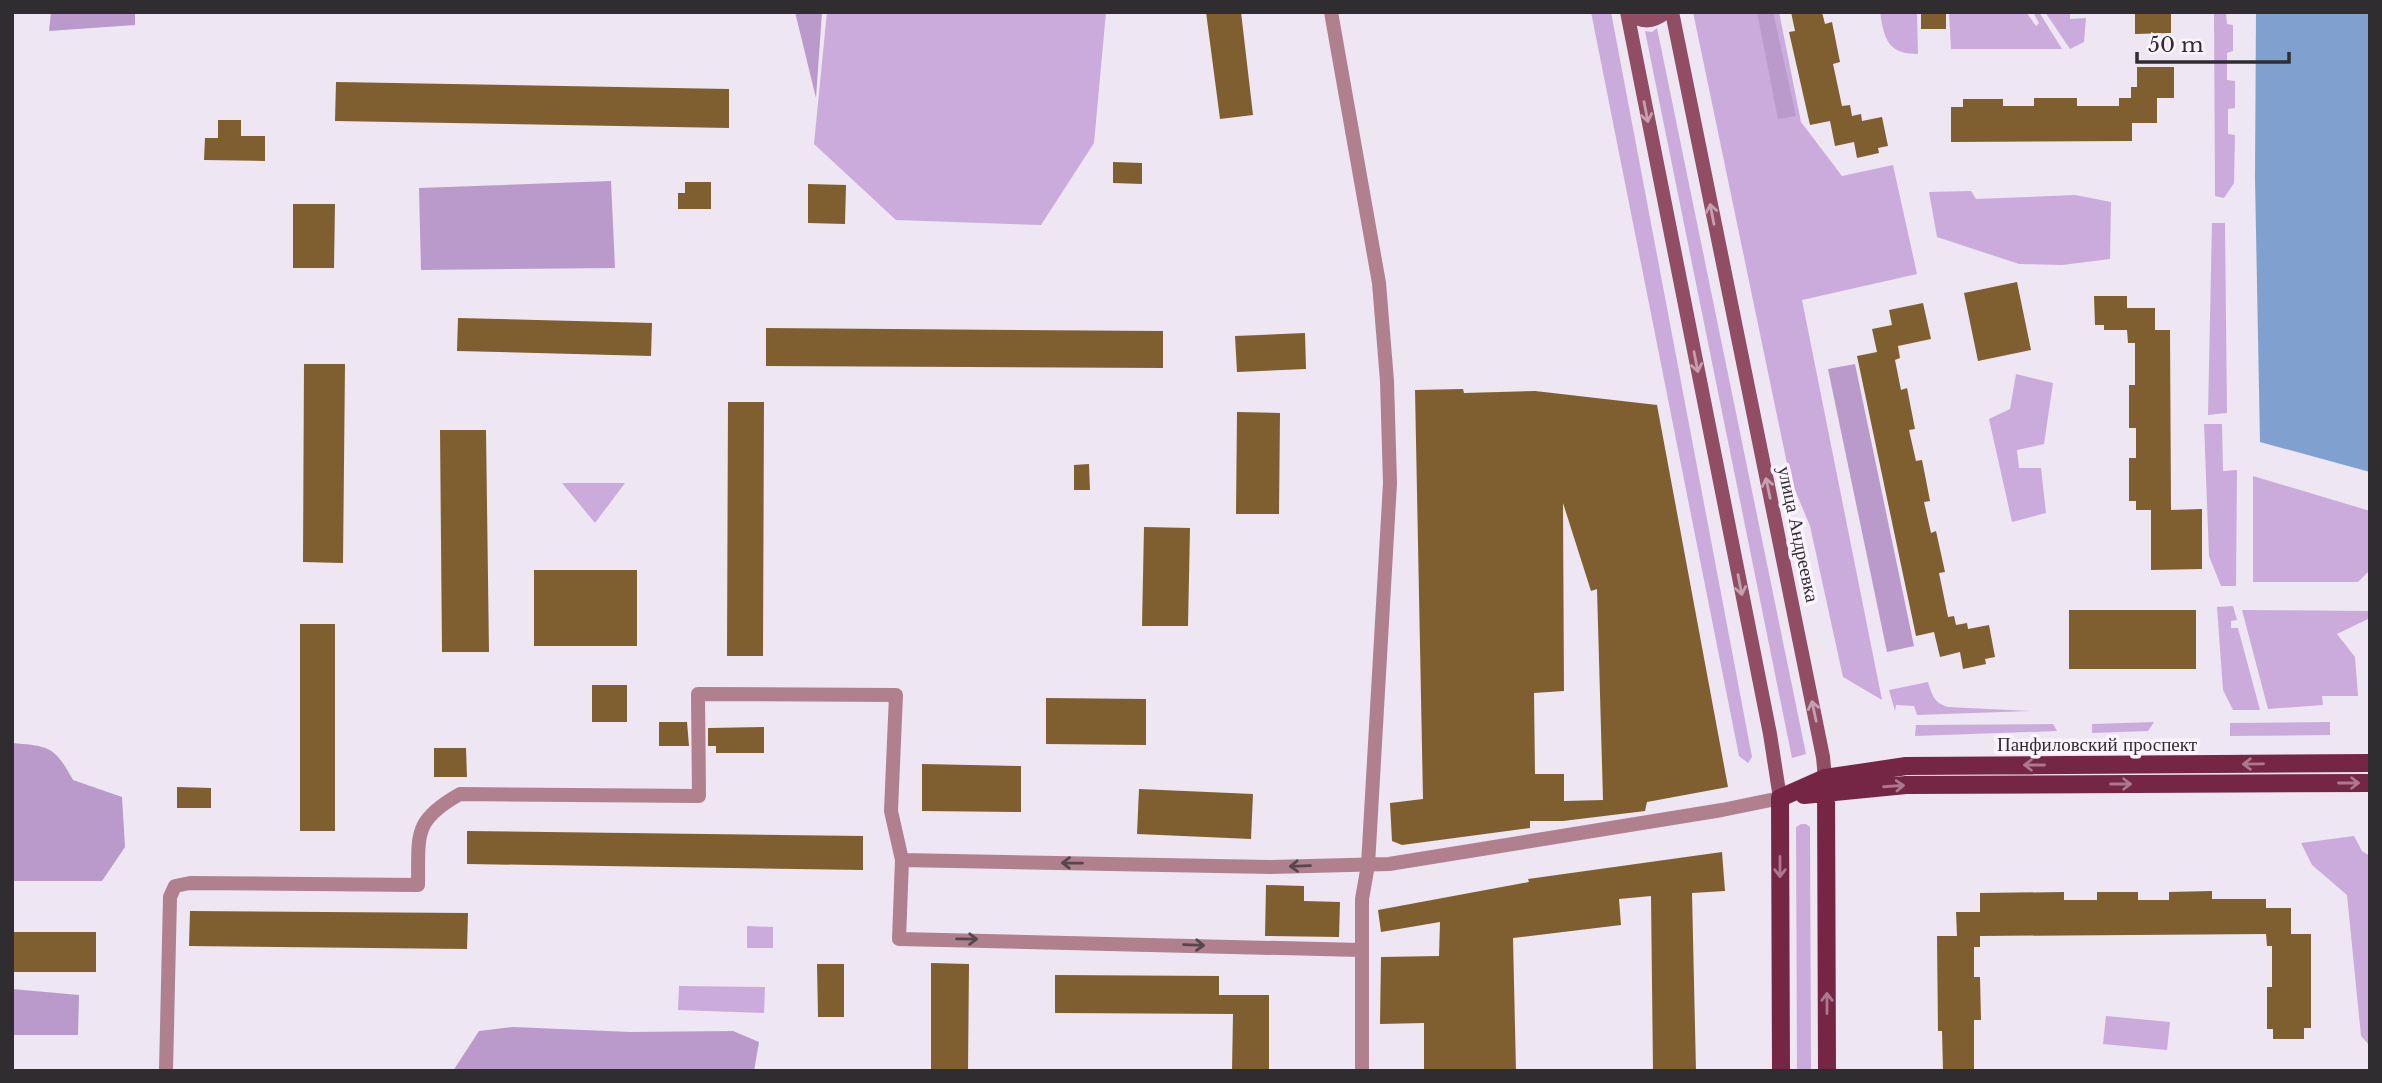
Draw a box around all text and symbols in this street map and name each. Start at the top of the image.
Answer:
scale bar [2137,21,2289,65]
text: 50 m [2148,32,2204,58]
one-way arrow [1639,100,1653,123]
one-way arrow [1704,203,1718,226]
one-way arrow [1689,350,1703,373]
street label: улица Андреевка [1773,464,1824,605]
one-way arrow [1761,477,1774,500]
one-way arrow [1734,573,1748,596]
one-way arrow [1806,700,1820,723]
street label: Панфиловский проспект [1997,733,2198,756]
one-way arrow [2241,757,2264,770]
one-way arrow [2023,758,2046,772]
one-way arrow [2337,776,2360,790]
one-way arrow [2110,777,2133,791]
one-way arrow [1882,779,1905,792]
one-way arrow [1773,855,1787,878]
one-way arrow [1061,857,1084,870]
one-way arrow [1288,859,1311,872]
one-way arrow [955,933,978,946]
one-way arrow [1183,938,1206,952]
one-way arrow [1820,991,1834,1014]

